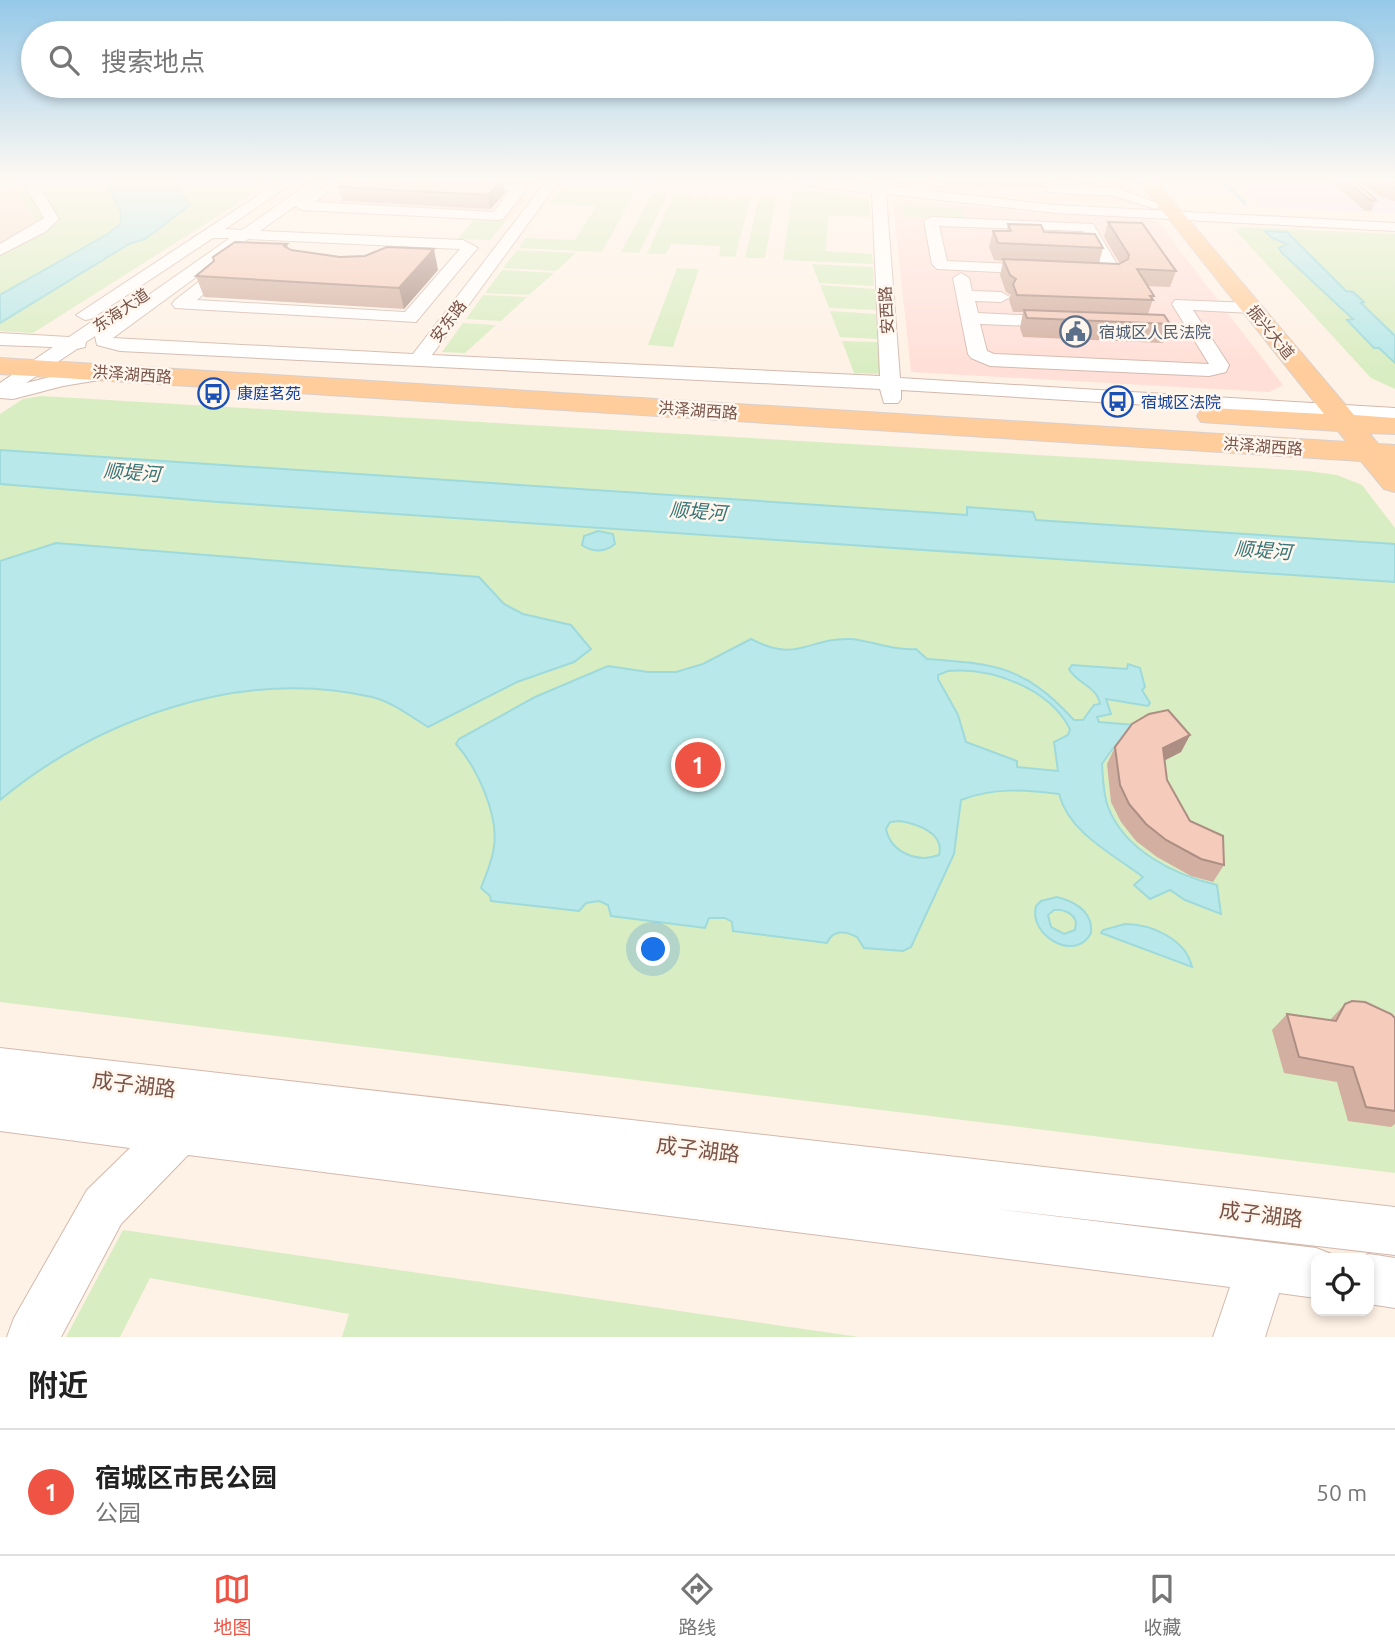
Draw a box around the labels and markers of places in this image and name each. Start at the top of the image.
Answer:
public building icon: 宿城区人民法院 [1059,315,1093,349]
place label: 宿城区人民法院 [1099,323,1211,341]
bus stop icon: 康庭茗苑 [197,376,231,410]
place label: 康庭茗苑 [237,384,301,402]
bus stop icon: 宿城区法院 [1101,385,1135,419]
place label: 宿城区法院 [1141,393,1221,411]
pin: 1 [675,739,721,791]

